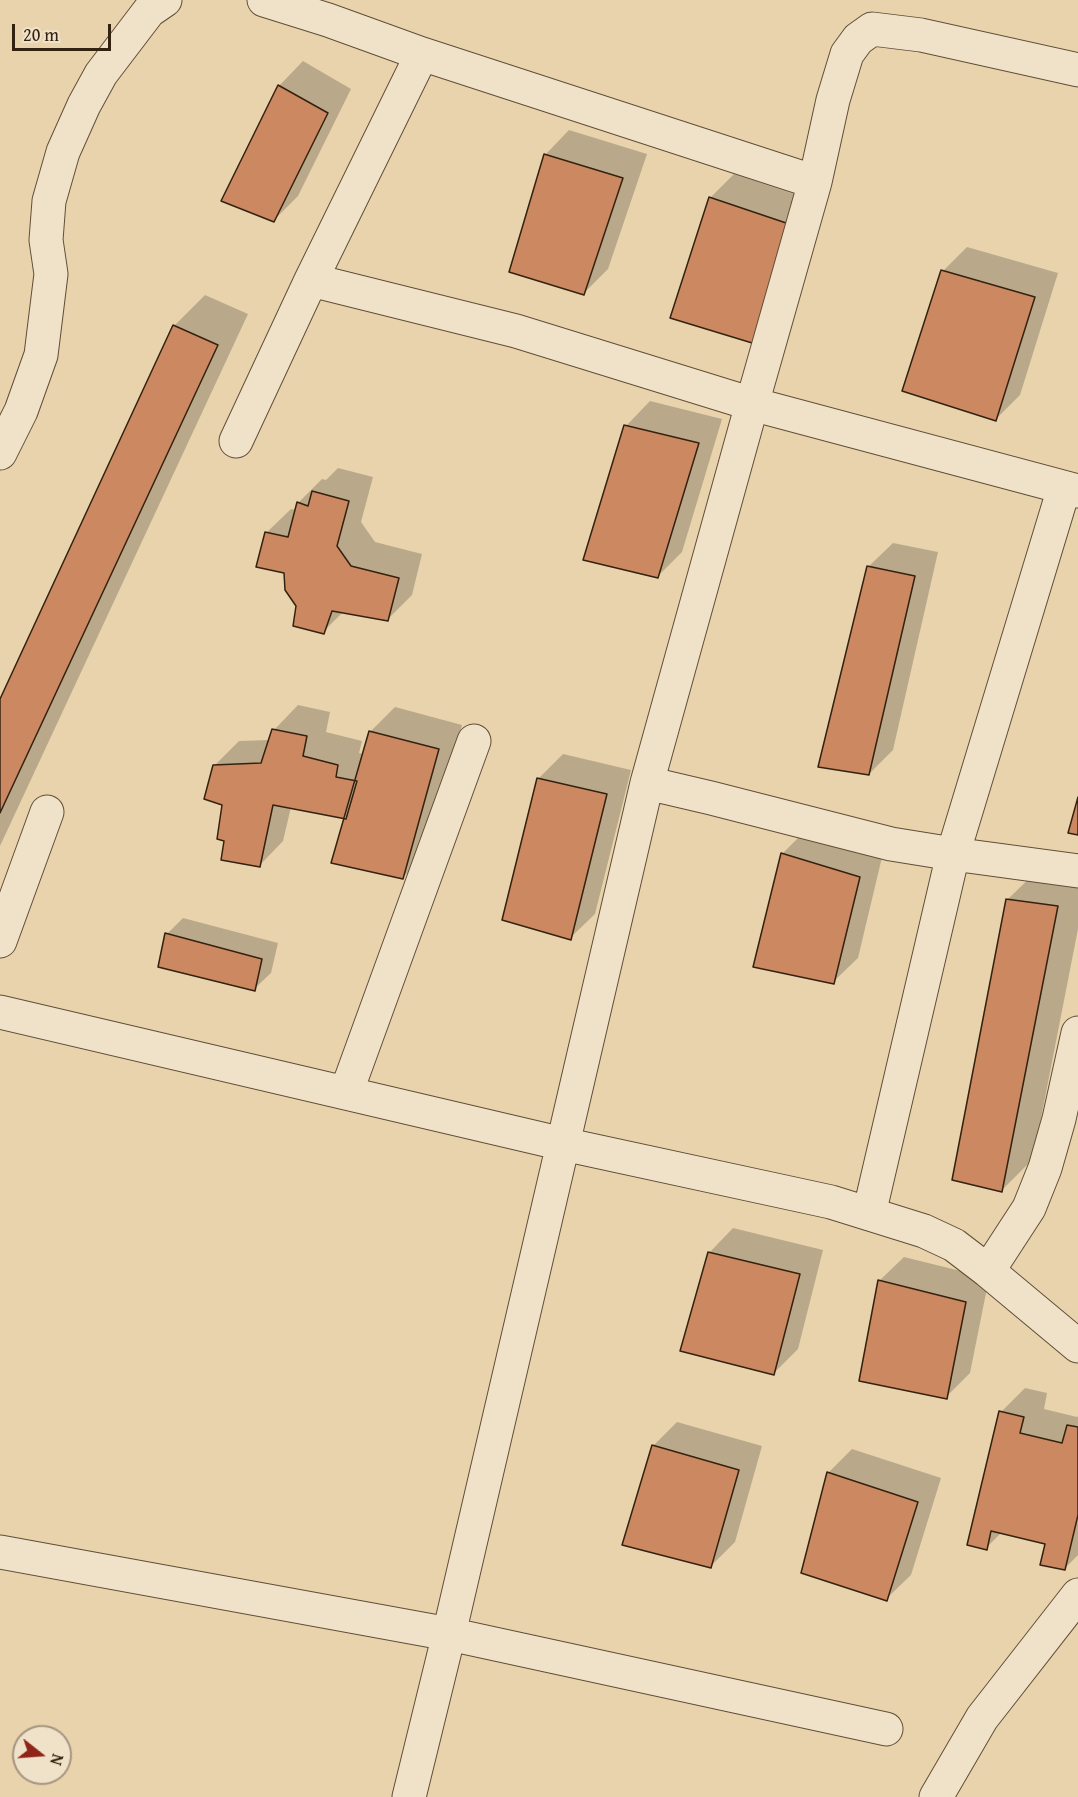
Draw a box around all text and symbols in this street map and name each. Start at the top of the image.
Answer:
scale bar [15,12,114,50]
text: 20 m [23,21,59,48]
north arrow [12,1725,72,1785]
text: N [44,1751,70,1768]

